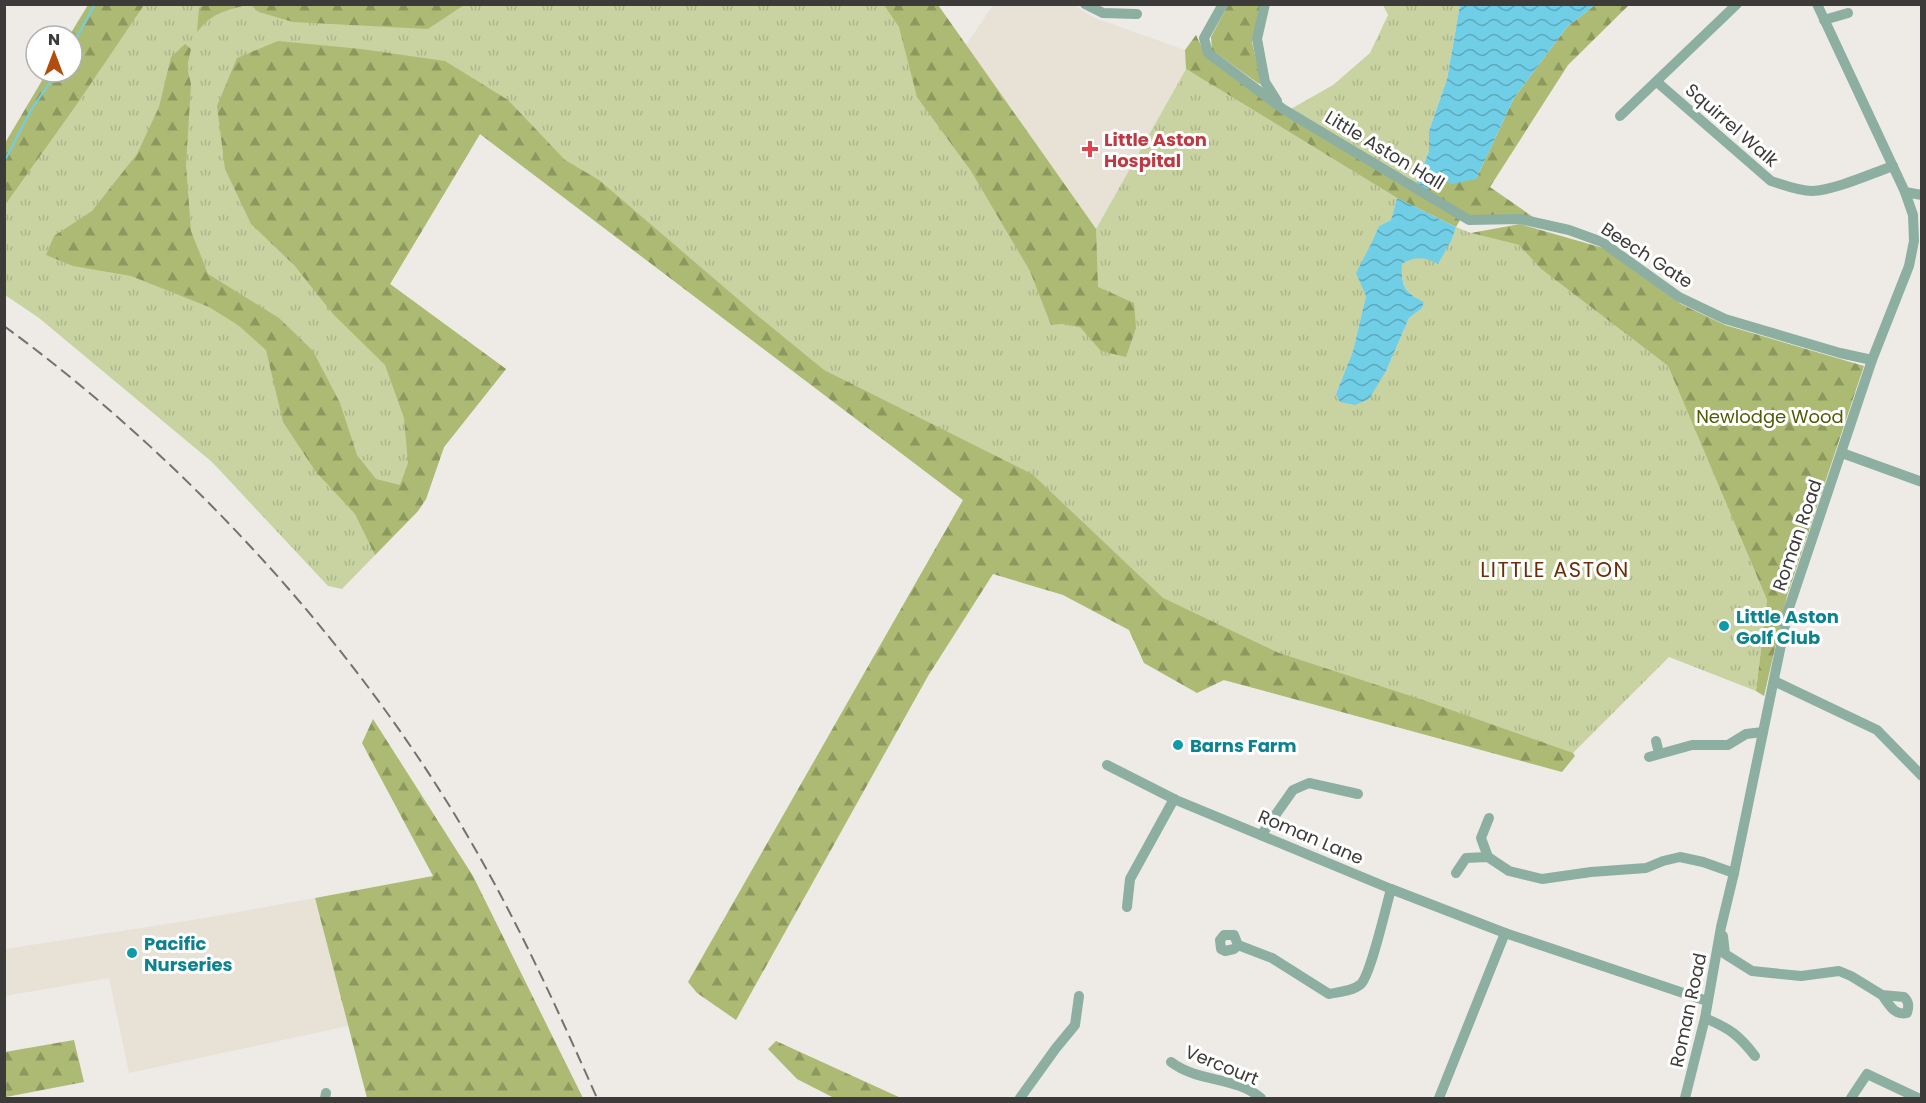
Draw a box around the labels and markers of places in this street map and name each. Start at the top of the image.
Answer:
place label: Little Aston Hospital [1104,127,1207,173]
marker: Little Aston Hospital [1081,140,1099,158]
place label: Little Aston Golf Club [1736,604,1839,650]
marker: Little Aston Golf Club [1717,619,1731,633]
place label: Barns Farm [1190,733,1297,758]
marker: Barns Farm [1171,738,1185,752]
place label: Pacific Nurseries [144,931,233,977]
marker: Pacific Nurseries [125,946,139,960]

